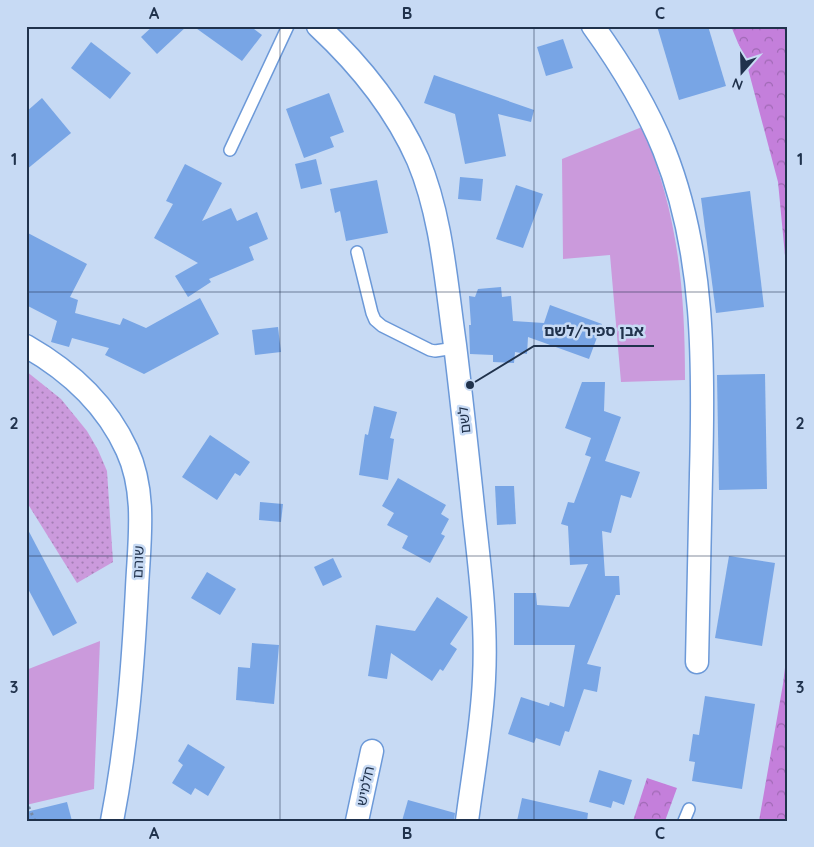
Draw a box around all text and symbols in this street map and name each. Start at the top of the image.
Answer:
text: A [149,3,160,23]
text: B [402,3,412,23]
text: C [655,3,665,23]
north arrow [716,48,766,98]
text: N [730,74,745,94]
text: 1 [11,149,17,169]
text: 1 [797,149,803,169]
callout: אבן ספיר/לשם [534,316,654,346]
text: אבן ספיר/לשם [544,321,644,340]
street label: לשם [454,406,474,434]
text: 2 [9,413,19,433]
text: 2 [795,413,805,433]
street label: שוהם [128,545,148,579]
text: 3 [10,677,18,697]
text: 3 [796,677,804,697]
street label: חלמיש [352,764,378,808]
text: A [149,823,160,843]
text: B [402,823,412,843]
text: C [655,823,665,843]

